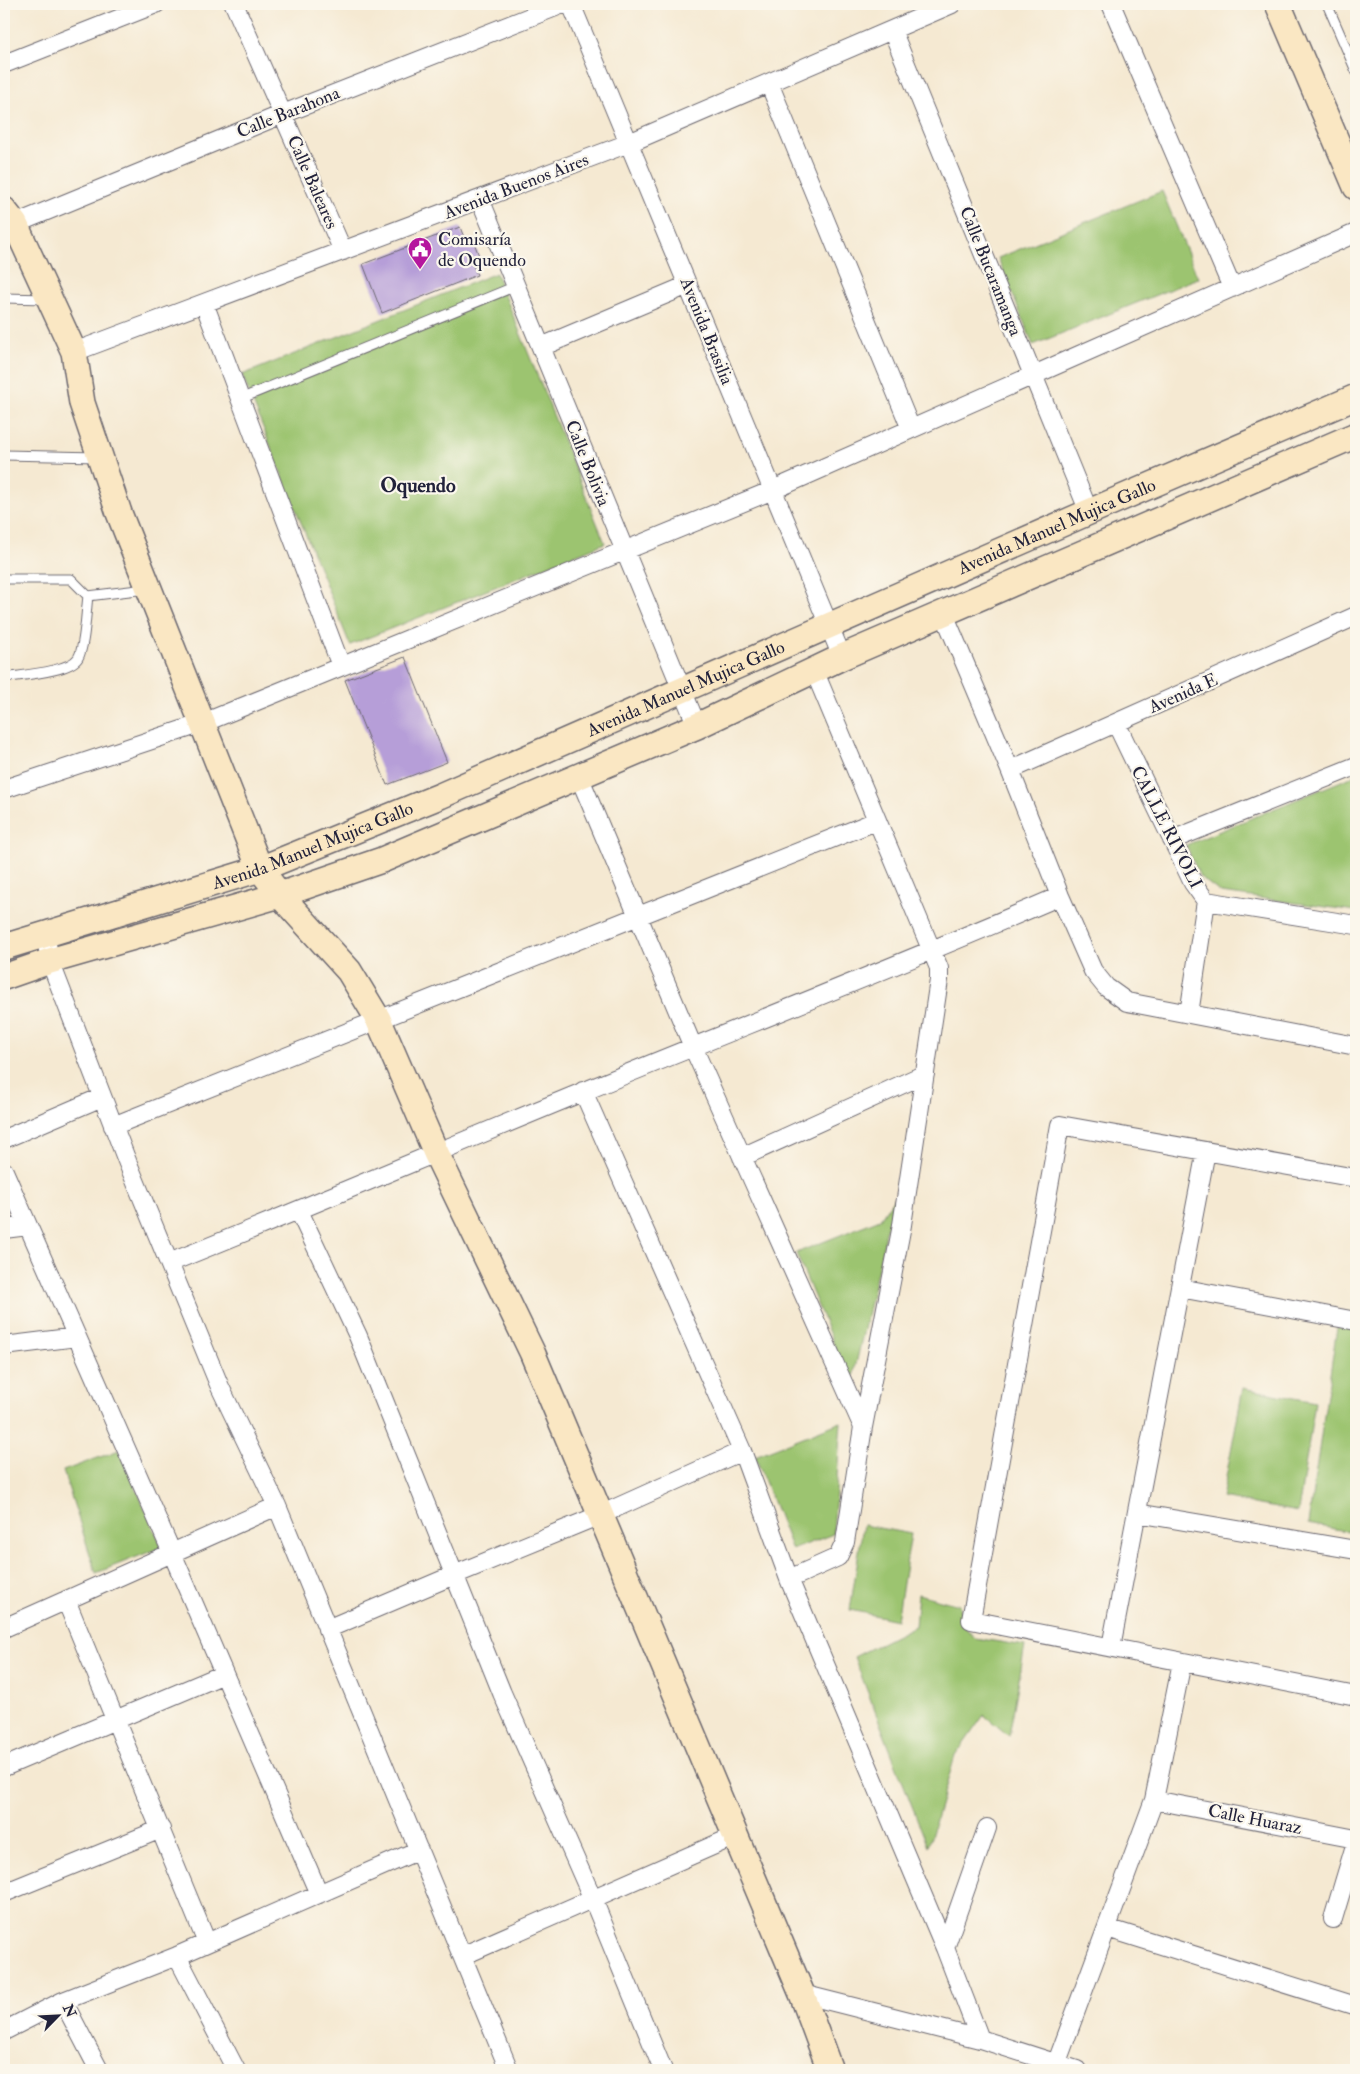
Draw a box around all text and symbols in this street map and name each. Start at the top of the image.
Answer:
street label: Calle Barahona [233,81,344,144]
street label: Calle Baleares [282,132,343,233]
street label: Avenida Buenos Aires [440,148,592,225]
street label: Calle Bucaramanga [954,203,1027,340]
place label: Comisaría de Oquendo [438,228,526,272]
public building icon: Comisaría de Oquendo [407,236,433,270]
street label: Avenida Brasilia [674,273,739,389]
street label: Calle Bolivia [560,417,615,510]
district label: Oquendo [380,473,456,499]
street label: Avenida Manuel Mujica Gallo [954,473,1160,580]
street label: Avenida Manuel Mujica Gallo [582,635,789,743]
street label: Avenida E [1144,668,1221,719]
street label: CALLE RIVOLI [1126,762,1207,893]
street label: Avenida Manuel Mujica Gallo [209,797,417,895]
street label: Calle Huaraz [1206,1799,1304,1840]
north arrow [32,1992,82,2042]
text: N [59,2001,80,2021]

